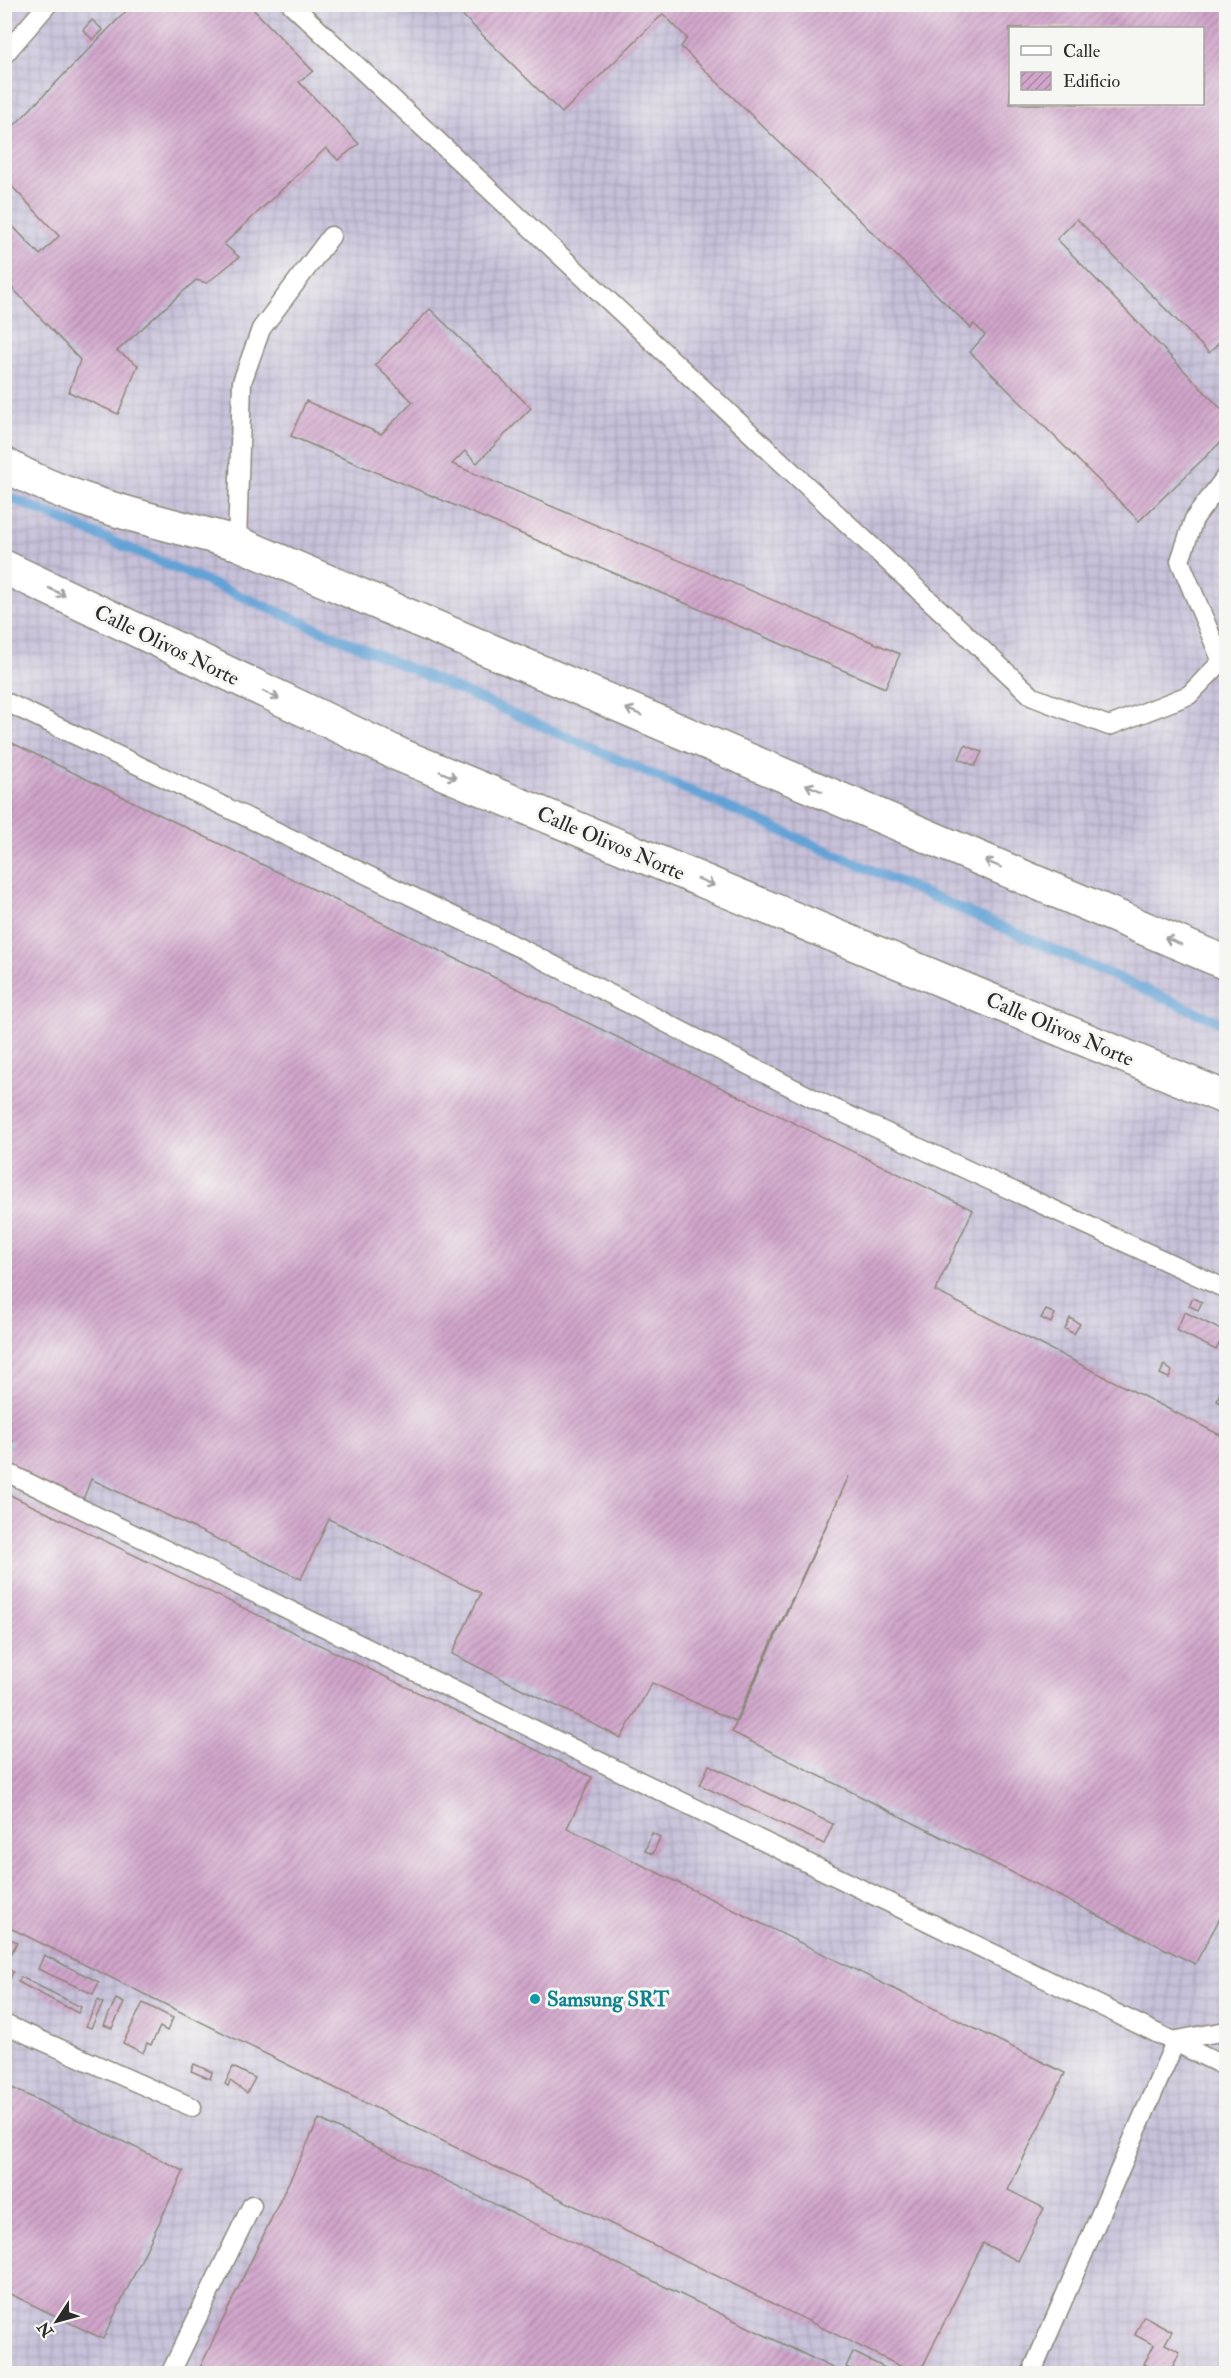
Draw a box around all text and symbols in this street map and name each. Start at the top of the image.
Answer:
legend [1009,27,1204,105]
text: Calle [1063,40,1101,63]
text: Edificio [1063,70,1120,93]
one-way arrow [48,587,66,599]
street label: Calle Olivos Norte [90,599,244,692]
one-way arrow [261,690,279,702]
one-way arrow [626,706,644,717]
one-way arrow [439,770,457,781]
one-way arrow [805,782,823,793]
street label: Calle Olivos Norte [533,800,689,887]
one-way arrow [985,858,1003,869]
one-way arrow [696,877,715,888]
one-way arrow [1164,935,1182,946]
street label: Calle Olivos Norte [982,986,1138,1073]
place label: Samsung SRT [547,1986,670,2013]
marker: Samsung SRT [528,1992,542,2006]
north arrow [27,2291,87,2351]
text: N [33,2317,59,2342]

